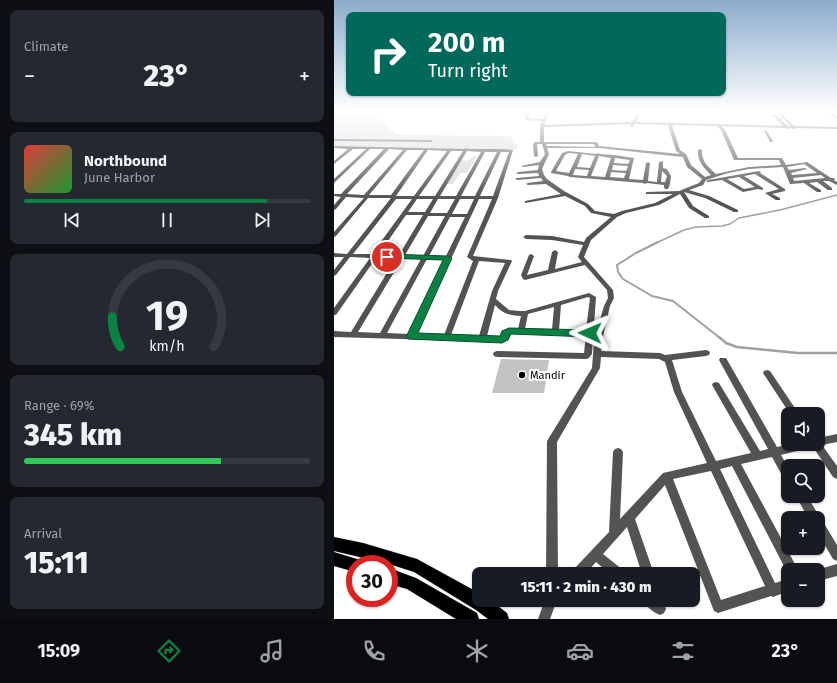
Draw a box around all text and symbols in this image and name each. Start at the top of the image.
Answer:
text: 200 m [428,26,506,59]
icon: right [362,28,414,80]
text: Climate [24,39,68,54]
text: 23° [144,58,190,94]
text: Turn right [428,60,508,82]
text: − [24,63,35,90]
text: + [299,63,310,90]
text: Northbound [84,152,167,170]
text: June Harbor [84,170,155,185]
icon: previous [61,209,83,231]
icon: pause [156,209,178,231]
icon: next [251,209,273,231]
pin [370,240,404,274]
icon: arrive [376,246,398,268]
text: 19 [146,291,188,341]
position arrow [569,312,611,354]
text: km/h [149,338,185,355]
place label: Mandir [530,369,566,382]
marker: Mandir [517,370,527,380]
text: Range · 69% [24,398,94,413]
map controls [781,407,825,607]
button: sound [781,407,825,451]
text: 345 km [24,417,122,453]
button: search [781,459,825,503]
button: + [781,511,825,555]
text: Arrival [24,526,62,541]
text: 15:11 [24,545,89,581]
speed limit sign: 30 [346,555,398,607]
button: − [781,563,825,607]
text: 15:11 · 2 min · 430 m [520,578,652,596]
icon: directions [155,637,183,665]
icon: music [258,637,286,665]
icon: phone [360,637,388,665]
icon: climate [463,637,491,665]
icon: car [566,637,594,665]
icon: filters [669,637,697,665]
text: 15:09 [37,640,80,662]
text: 23° [772,640,800,662]

